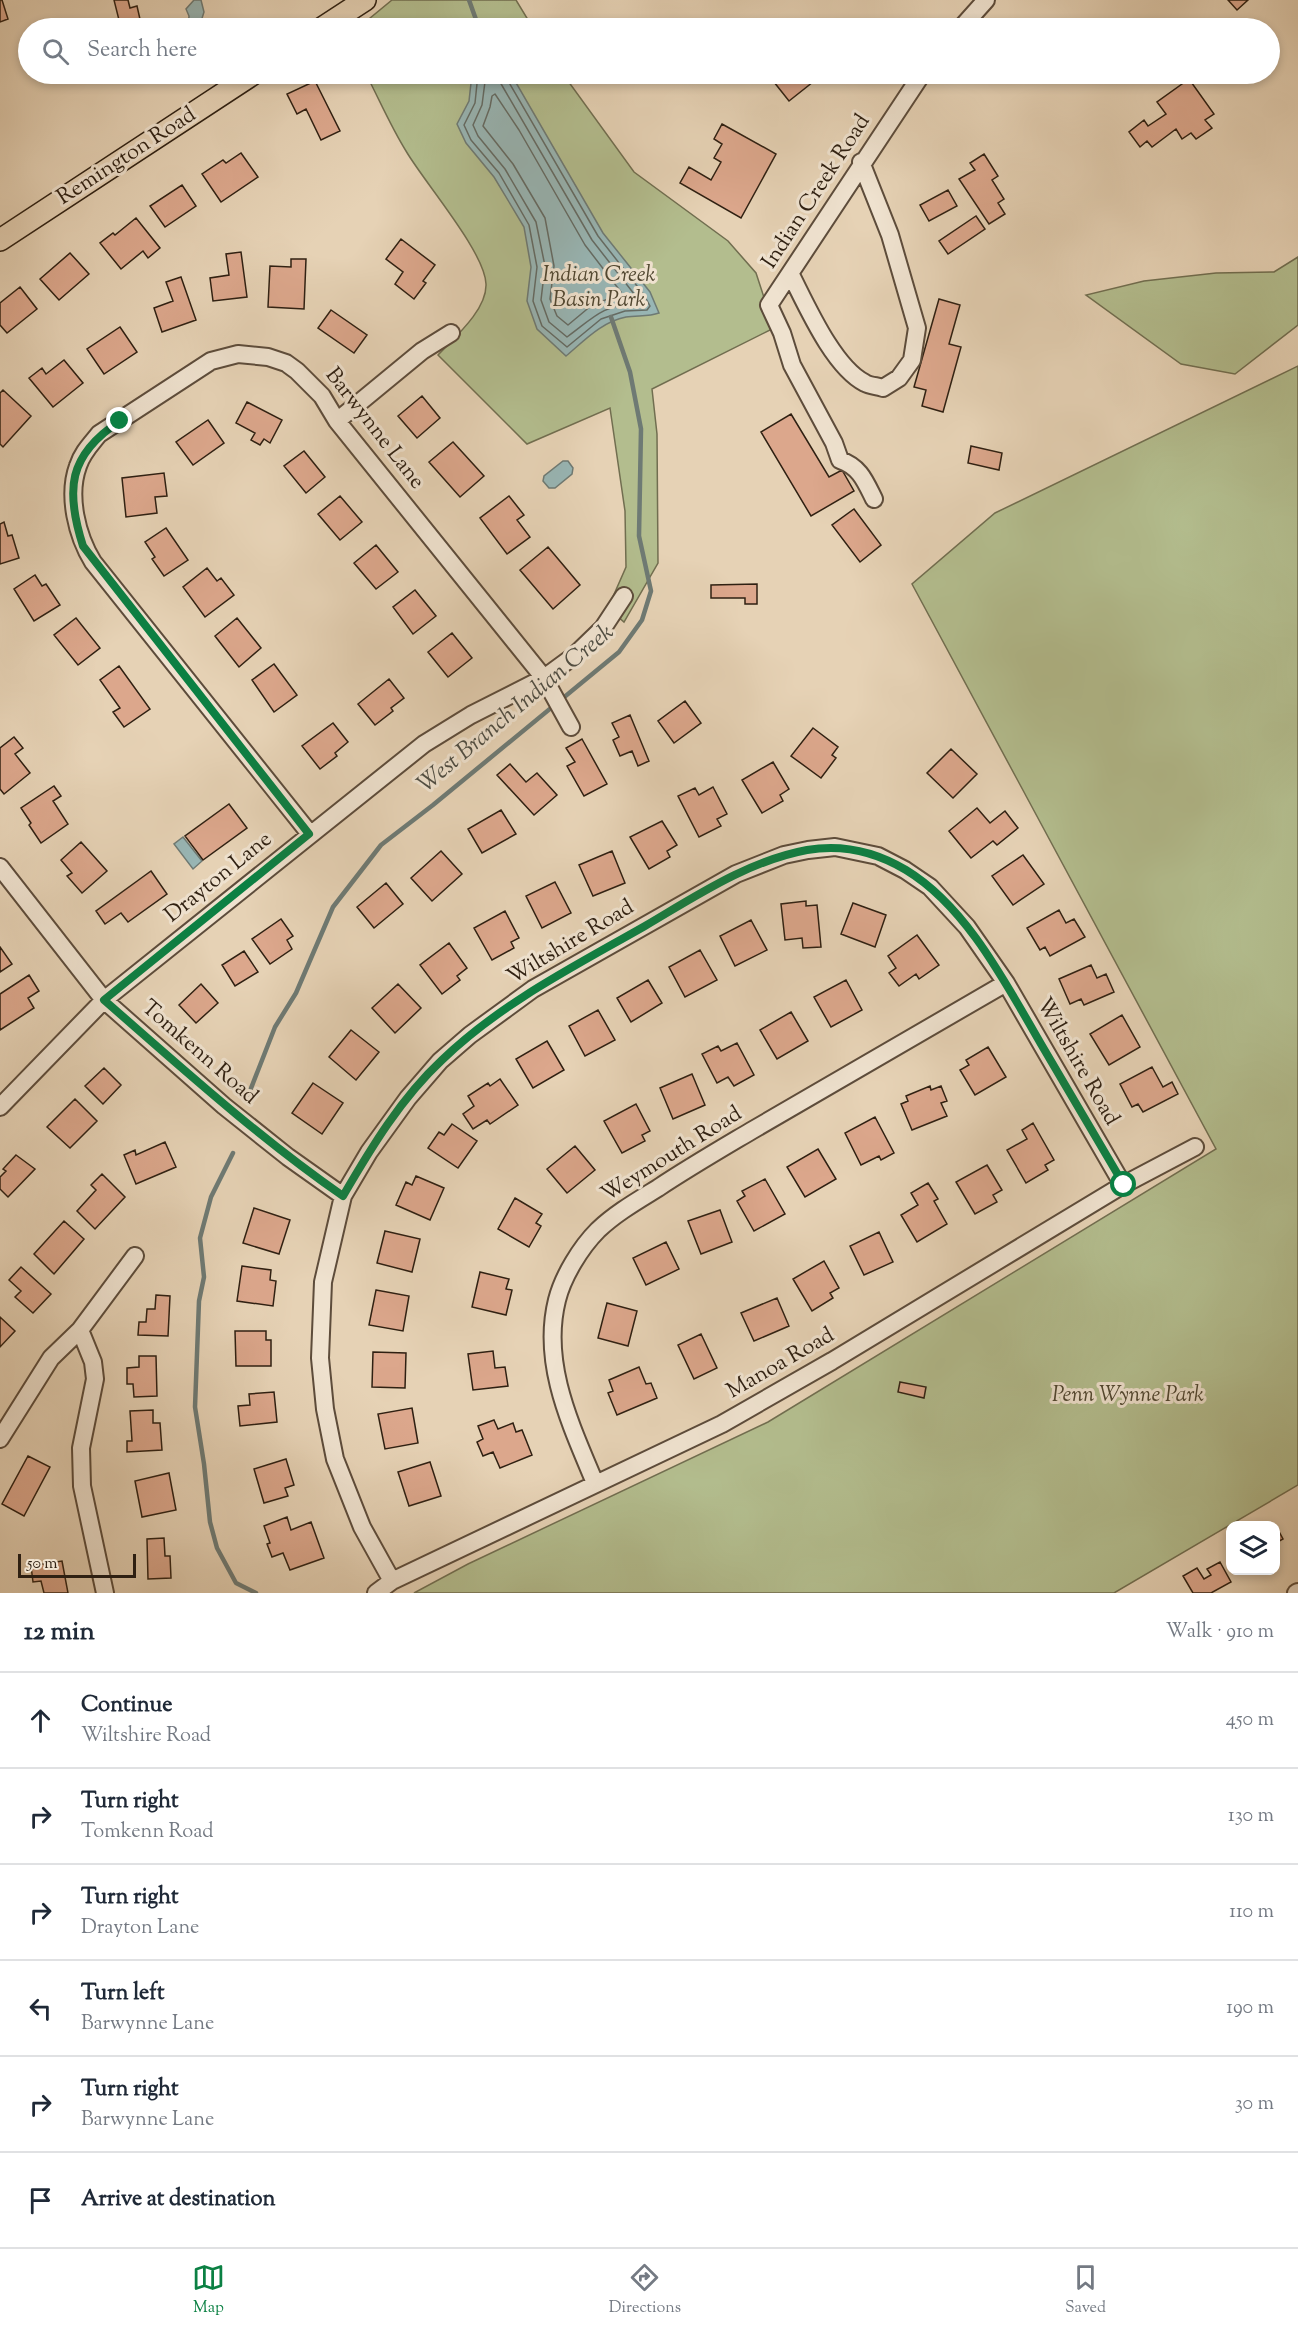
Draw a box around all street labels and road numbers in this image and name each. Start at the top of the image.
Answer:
street label: Remington Road [51,100,203,214]
street label: Indian Creek Road [755,108,879,276]
street label: Barwynne Lane [316,361,432,497]
street label: Drayton Lane [158,825,280,931]
street label: Wiltshire Road [501,892,641,994]
street label: Wiltshire Road [1027,992,1127,1132]
street label: Tomkenn Road [134,993,264,1113]
street label: Weymouth Road [595,1099,749,1211]
street label: Manoa Road [721,1320,841,1408]

